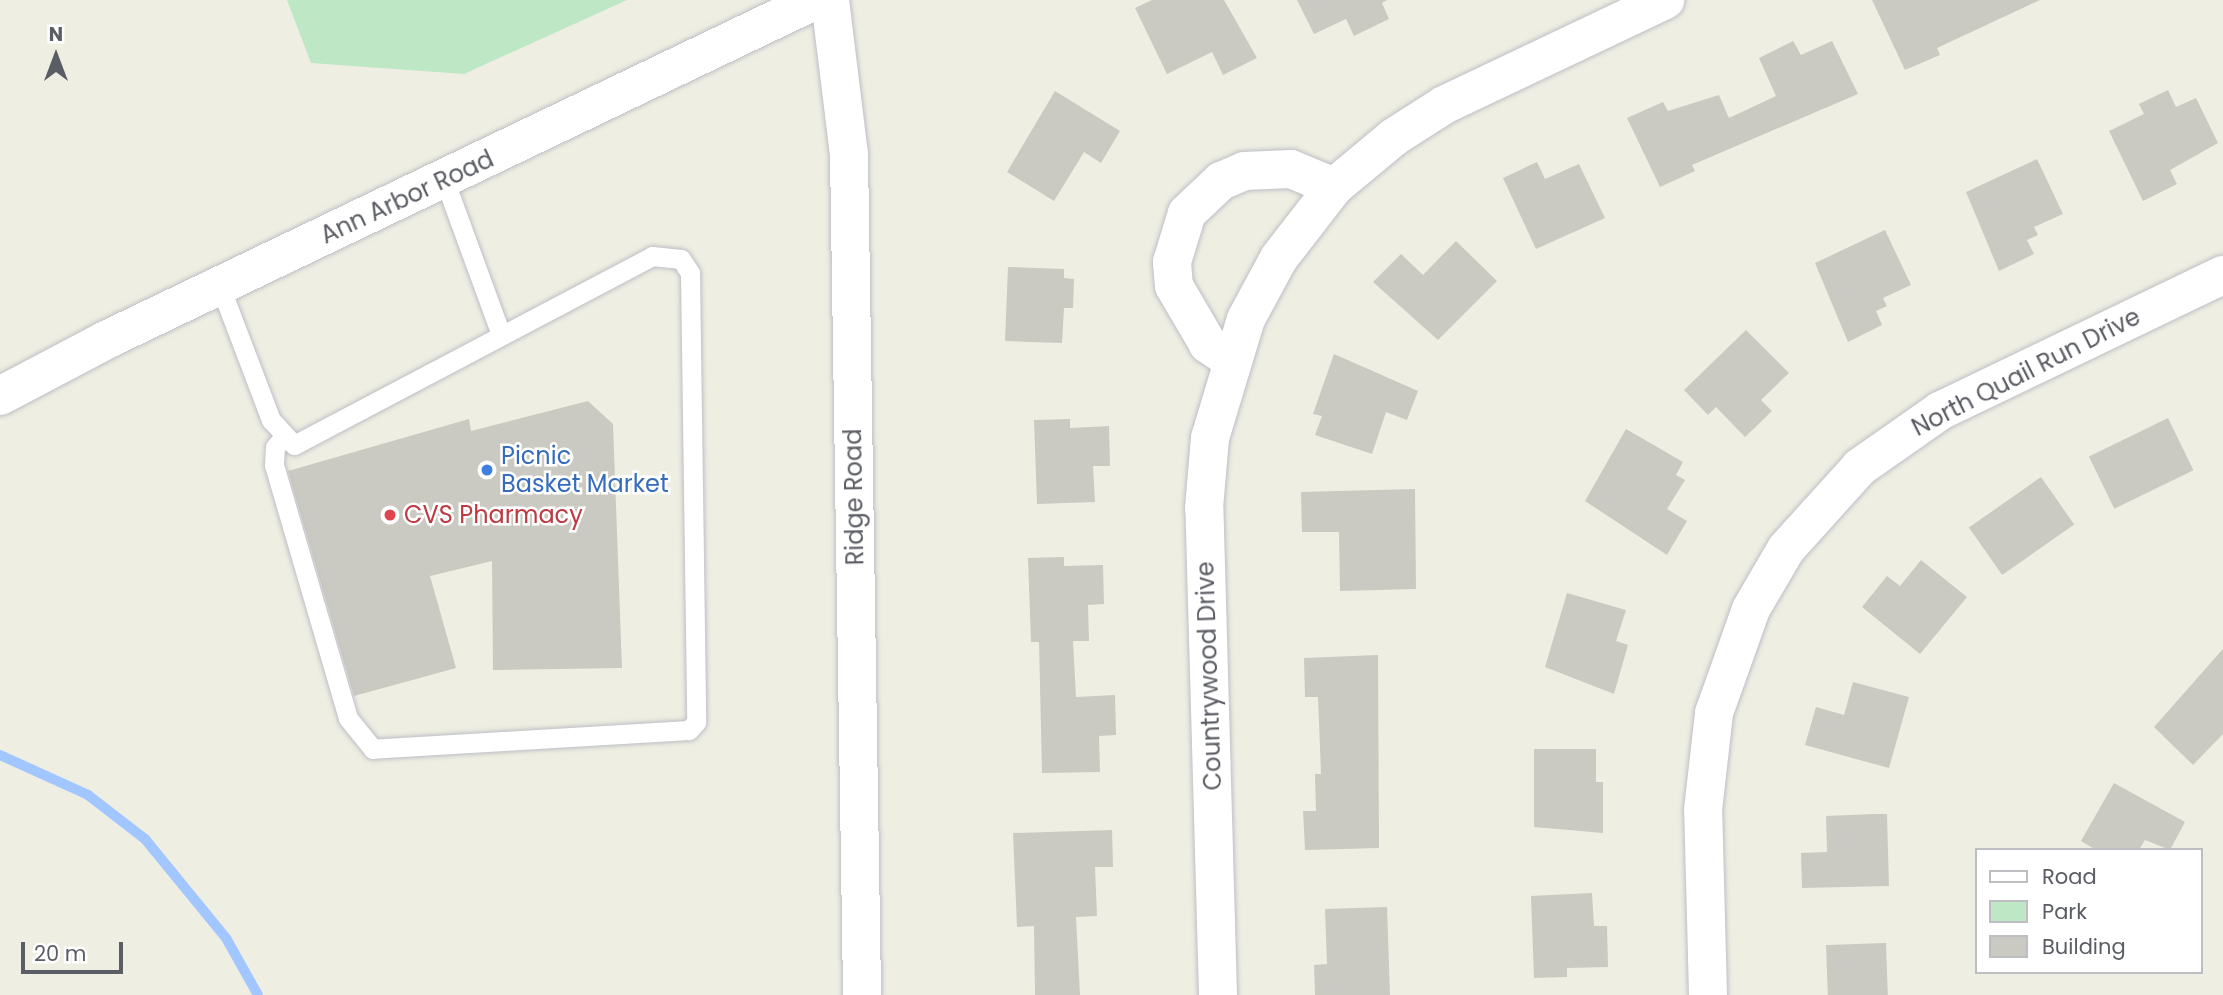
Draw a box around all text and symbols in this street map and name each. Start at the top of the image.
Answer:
north arrow [21,21,91,91]
text: N [49,21,63,48]
street label: Ann Arbor Road [316,144,498,250]
street label: North Quail Run Drive [1907,302,2145,442]
street label: Ridge Road [838,428,870,566]
place label: Picnic Basket Market [501,442,669,498]
marker: Picnic Basket Market [479,462,495,478]
place label: CVS Pharmacy [404,501,583,529]
marker: CVS Pharmacy [382,507,398,523]
street label: Countrywood Drive [1191,561,1227,791]
legend [1974,848,2202,974]
text: Road [2042,862,2097,891]
text: Park [2042,897,2087,926]
scale bar [24,928,126,972]
text: Building [2042,932,2126,961]
text: 20 m [34,939,87,968]

